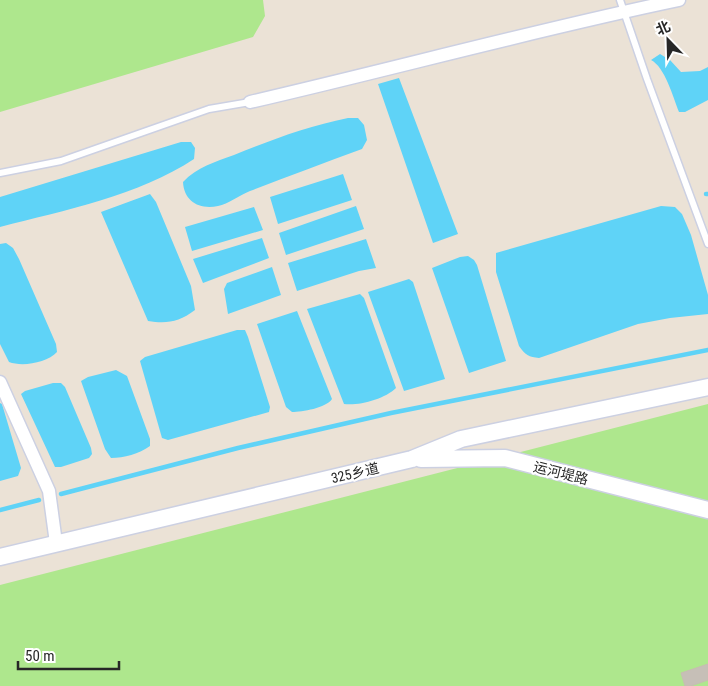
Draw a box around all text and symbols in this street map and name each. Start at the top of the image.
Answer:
north arrow [643,15,693,65]
text: 北 [653,18,672,38]
street label: 运河堤路 [532,458,590,488]
street label: 325乡道 [329,460,381,486]
scale bar [18,638,119,670]
text: 50 m [25,647,55,665]

